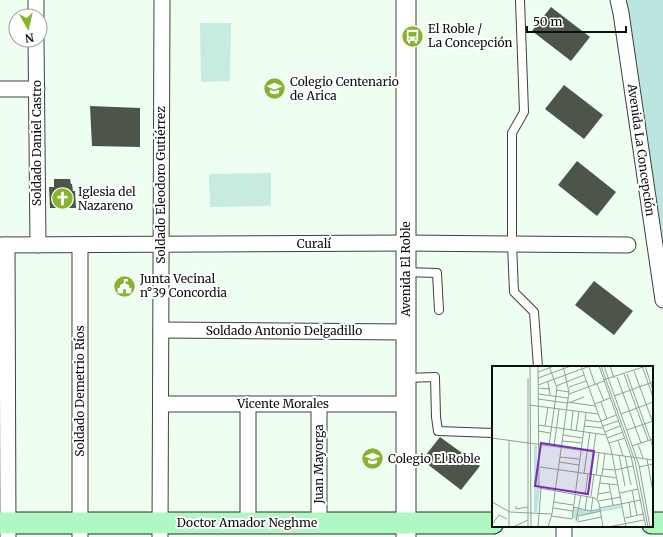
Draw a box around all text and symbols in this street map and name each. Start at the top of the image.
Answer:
north arrow [8,8,48,48]
scale bar [527,8,626,34]
text: 50 m [533,14,562,29]
place label: El Roble / La Concepción [428,21,512,50]
bus stop icon: El Roble / La Concepción [400,23,426,49]
text: N [24,30,35,45]
place label: Colegio Centenario de Arica [290,74,399,103]
school or university icon: Colegio Centenario de Arica [261,76,287,102]
street label: Soldado Daniel Castro [29,80,44,206]
street label: Avenida La Concepción [625,82,658,217]
street label: Soldado Eleodoro Gutiérrez [153,106,168,264]
place label: Iglesia del Nazareno [78,184,136,213]
church icon: Iglesia del Nazareno [50,186,76,212]
street label: Avenida El Roble [398,221,413,318]
street label: Curalí [297,236,332,251]
place label: Junta Vecinal n°39 Concordia [139,271,228,300]
public building icon: Junta Vecinal n°39 Concordia [111,273,137,299]
street label: Soldado Antonio Delgadillo [206,323,362,338]
street label: Soldado Demetrio Ríos [72,325,87,457]
inset map [492,366,653,527]
street label: Vicente Morales [236,396,329,411]
street label: Juan Mayorga [311,424,326,505]
school or university icon: Colegio El Roble [359,446,385,472]
place label: Colegio El Roble [388,451,480,466]
street label: Doctor Amador Neghme [177,515,317,530]

